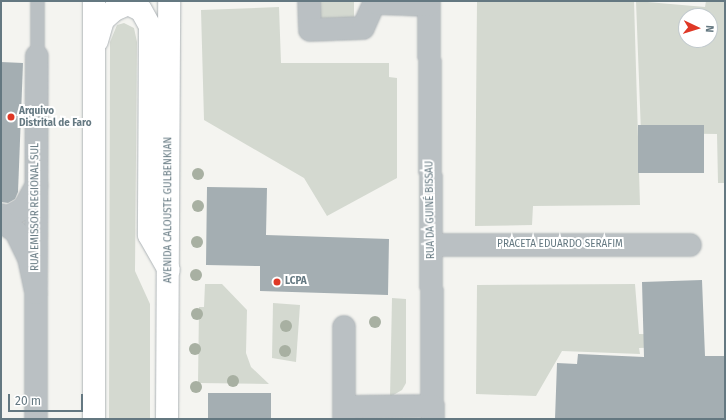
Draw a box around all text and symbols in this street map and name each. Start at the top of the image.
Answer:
north arrow [678,8,718,48]
text: N [703,25,716,33]
place label: Arquivo Distrital de Faro [19,105,91,128]
marker: Arquivo Distrital de Faro [6,112,16,122]
street label: AVENIDA CALOUSTE GULBENKIAN [163,137,175,283]
street label: RUA EMISSOR REGIONAL SUL [30,143,42,271]
street label: RUA DA GUINÉ BISSAU [424,161,438,259]
street label: PRACETA EDUARDO SERAFIM [497,239,623,251]
place label: LCPA [285,276,307,288]
marker: LCPA [272,277,282,287]
scale bar [10,386,85,412]
text: 20 m [15,394,41,408]

